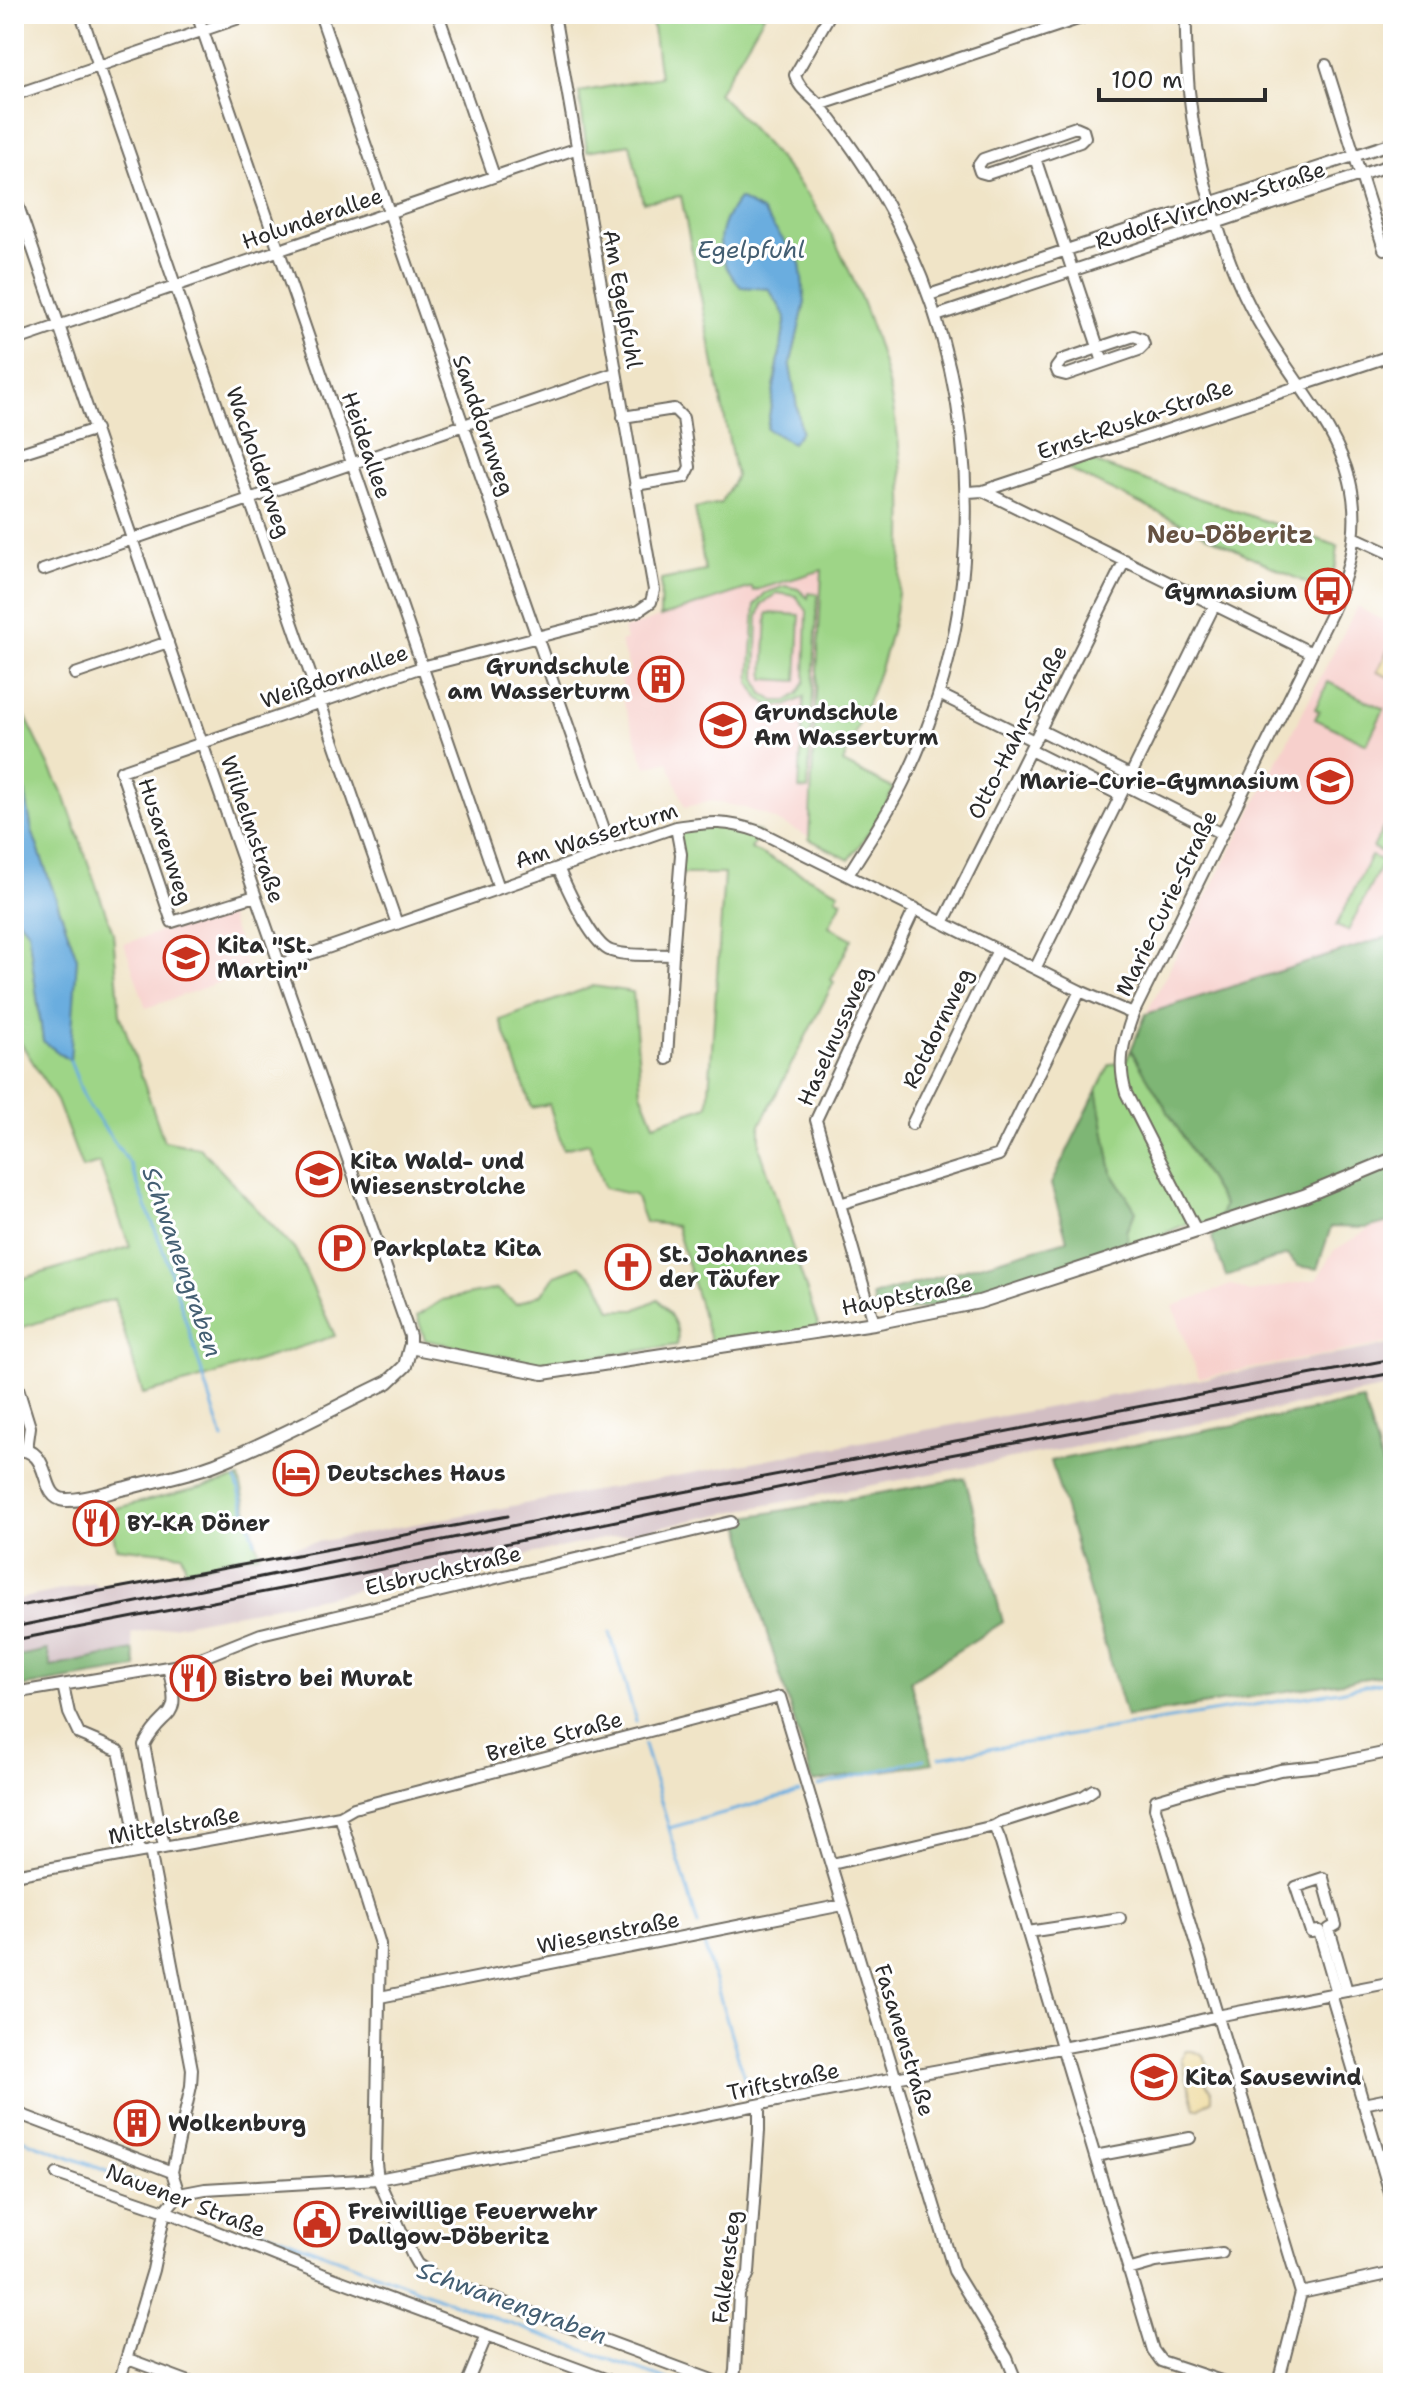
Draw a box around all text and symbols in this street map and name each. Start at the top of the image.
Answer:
scale bar [1099,52,1265,102]
text: 100 m [1111,64,1183,96]
street label: Rudolf-Virchow-Straße [1091,155,1329,256]
street label: Holunderallee [238,181,387,256]
street label: Am Egelpfuhl [596,228,649,371]
water label: Egelpfuhl [697,234,805,266]
street label: Sanddornweg [446,351,521,499]
street label: Ernst-Ruska-Straße [1033,372,1237,467]
street label: Wacholderweg [219,383,298,542]
street label: Heideallee [335,388,398,502]
district label: Neu-Döberitz [1147,519,1313,551]
bus stop icon: Gymnasium [1304,567,1352,615]
place label: Gymnasium [1164,577,1297,606]
street label: Weißdornallee [256,638,412,715]
street label: Otto-Hahn-Straße [961,640,1074,824]
place label: Grundschule am Wasserturm [448,652,630,706]
building icon: Grundschule am Wasserturm [637,655,685,703]
place label: Grundschule Am Wasserturm [754,698,938,752]
school or university icon: Grundschule Am Wasserturm [699,701,747,749]
street label: Wilhelmstraße [214,752,291,907]
school or university icon: Marie-Curie-Gymnasium [1306,757,1354,805]
place label: Marie-Curie-Gymnasium [1019,767,1299,796]
street label: Husarenweg [131,774,200,908]
street label: Am Wasserturm [511,796,681,875]
street label: Marie-Curie-Straße [1109,805,1224,1001]
place label: Kita "St. Martin" [217,931,313,985]
school or university icon: Kita "St. Martin" [162,934,210,982]
street label: Haselnussweg [791,962,878,1111]
street label: Rotdornweg [896,963,979,1093]
place label: Kita Wald- und Wiesenstrolche [350,1147,526,1201]
school or university icon: Kita Wald- und Wiesenstrolche [295,1150,343,1198]
water label: Schwanengraben [134,1162,230,1362]
parking icon: Parkplatz Kita [318,1224,366,1272]
place label: Parkplatz Kita [373,1234,541,1263]
place label: St. Johannes der Täufer [659,1240,808,1294]
church icon: St. Johannes der Täufer [604,1243,652,1291]
street label: Hauptstraße [839,1269,975,1322]
hotel icon: Deutsches Haus [272,1449,320,1497]
place label: Deutsches Haus [327,1459,506,1488]
restaurant icon: BY-KA Döner [72,1499,120,1547]
place label: BY-KA Döner [127,1509,270,1538]
street label: Elsbruchstraße [362,1538,524,1603]
restaurant icon: Bistro bei Murat [169,1654,217,1702]
place label: Bistro bei Murat [224,1664,413,1693]
street label: Breite Straße [483,1704,625,1769]
street label: Mittelstraße [106,1800,242,1851]
street label: Wiesenstraße [534,1904,682,1961]
street label: Fasanenstraße [868,1961,941,2120]
school or university icon: Kita Sausewind [1130,2053,1178,2101]
street label: Triftstraße [724,2055,842,2108]
place label: Kita Sausewind [1185,2063,1362,2092]
building icon: Wolkenburg [113,2099,161,2147]
place label: Wolkenburg [168,2109,306,2138]
street label: Nauener Straße [102,2157,270,2244]
place label: Freiwillige Feuerwehr Dallgow-Döberitz [348,2197,598,2251]
public building icon: Freiwillige Feuerwehr Dallgow-Döberitz [293,2200,341,2248]
street label: Falkensteg [705,2209,748,2325]
water label: Schwanengraben [413,2254,611,2352]

